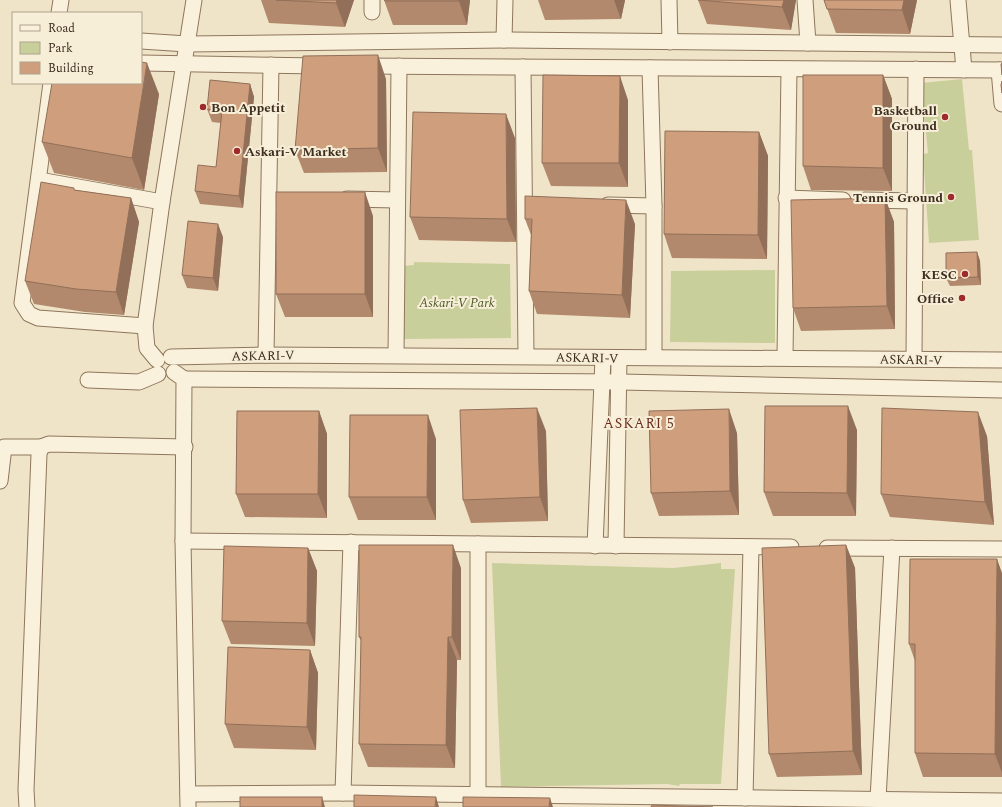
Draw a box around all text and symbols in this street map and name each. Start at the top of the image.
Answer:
legend [12,12,142,84]
text: Road [48,19,75,38]
text: Park [48,39,73,58]
text: Building [48,59,94,78]
place label: Bon Appetit [211,98,285,118]
place label: Basketball Ground [874,101,937,136]
marker: Bon Appetit [198,102,208,112]
marker: Basketball Ground [940,112,950,122]
place label: Askari-V Market [245,142,347,162]
marker: Askari-V Market [232,146,242,156]
place label: Tennis Ground [853,188,943,208]
marker: Tennis Ground [946,192,956,202]
place label: KESC [921,265,957,285]
marker: KESC [960,269,970,279]
place label: Office [917,289,954,309]
park label: Askari-V Park [418,293,495,313]
marker: Office [957,293,967,303]
street label: ASKARI-V [231,345,295,367]
street label: ASKARI-V [555,347,619,369]
street label: ASKARI-V [879,349,943,371]
district label: ASKARI 5 [603,413,675,434]

